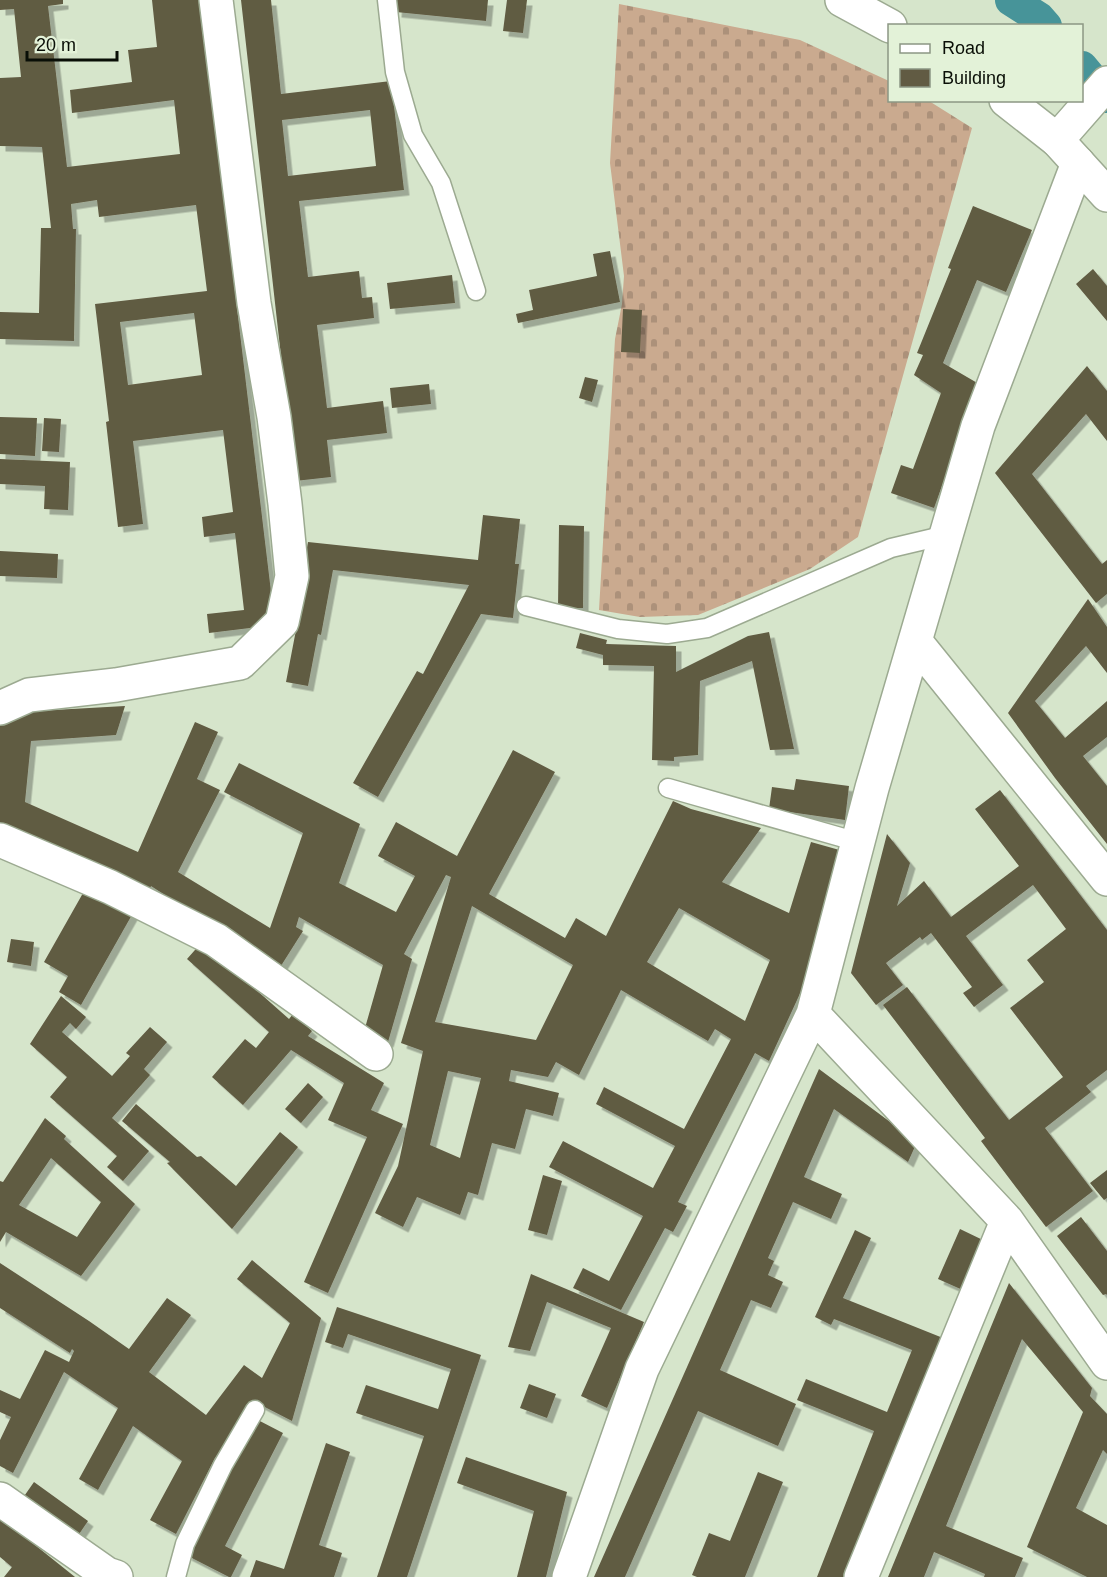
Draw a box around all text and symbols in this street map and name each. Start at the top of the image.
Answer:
scale bar [27,24,117,62]
legend [888,24,1083,102]
text: 20 m [36,35,76,55]
text: Road [942,38,985,58]
text: Building [942,68,1006,88]

